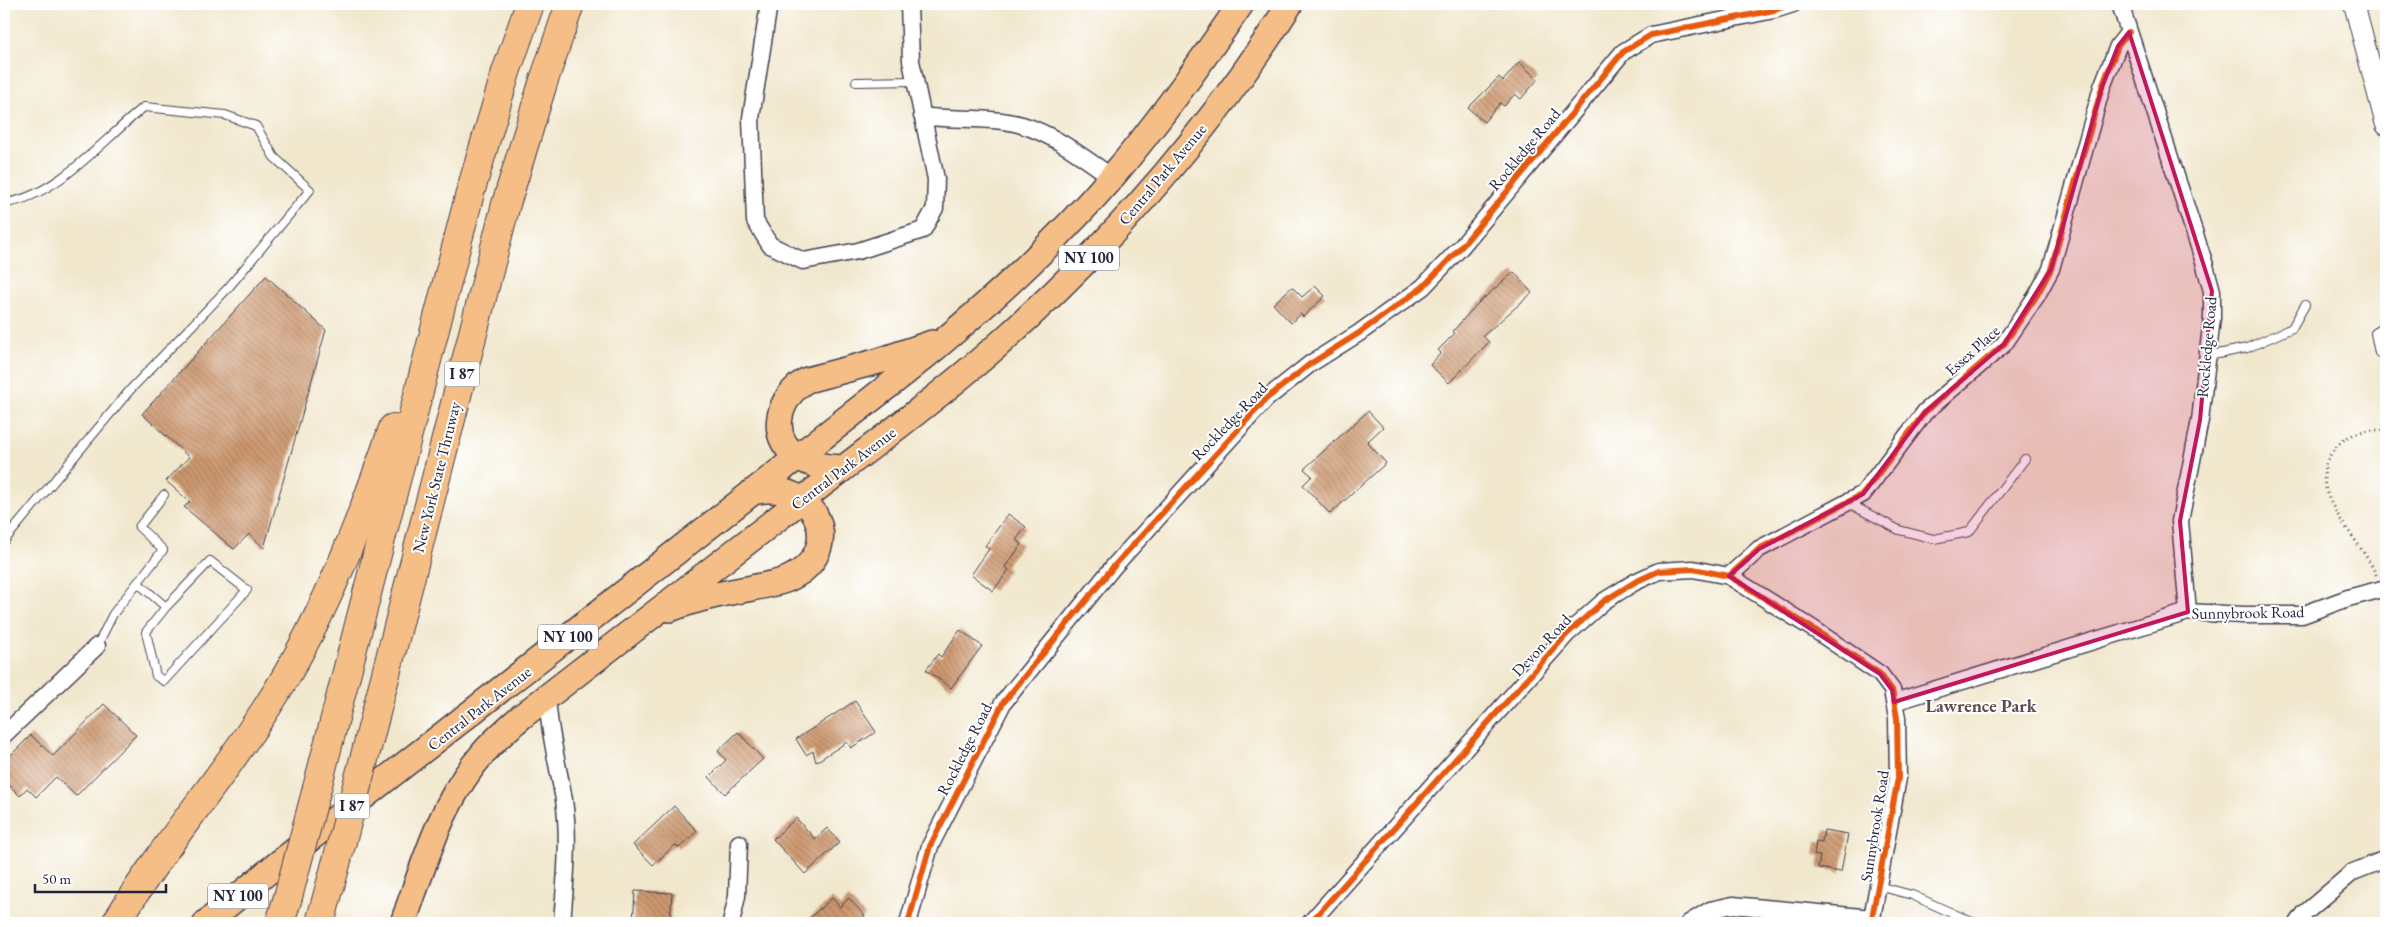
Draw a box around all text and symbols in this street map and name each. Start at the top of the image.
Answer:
street label: Rockledge Road [1484,103,1566,195]
street label: Central Park Avenue [1114,119,1211,229]
road number: NY 100 [1059,246,1119,270]
street label: Rockledge Road [2192,295,2221,398]
street label: Essex Place [1940,320,2004,381]
road number: I 87 [444,362,480,386]
street label: Rockledge Road [1187,377,1273,465]
street label: New York State Thruway [408,399,466,555]
street label: Central Park Avenue [787,422,900,515]
street label: Sunnybrook Road [2192,601,2305,624]
street label: Devon Road [1507,609,1576,681]
road number: NY 100 [538,624,598,650]
street label: Central Park Avenue [423,661,536,756]
district label: Lawrence Park [1925,694,2038,717]
street label: Rockledge Road [932,699,997,799]
street label: Sunnybrook Road [1855,768,1894,883]
road number: I 87 [334,794,370,818]
scale bar [35,862,166,894]
text: 50 m [42,869,71,888]
road number: NY 100 [208,884,268,908]

